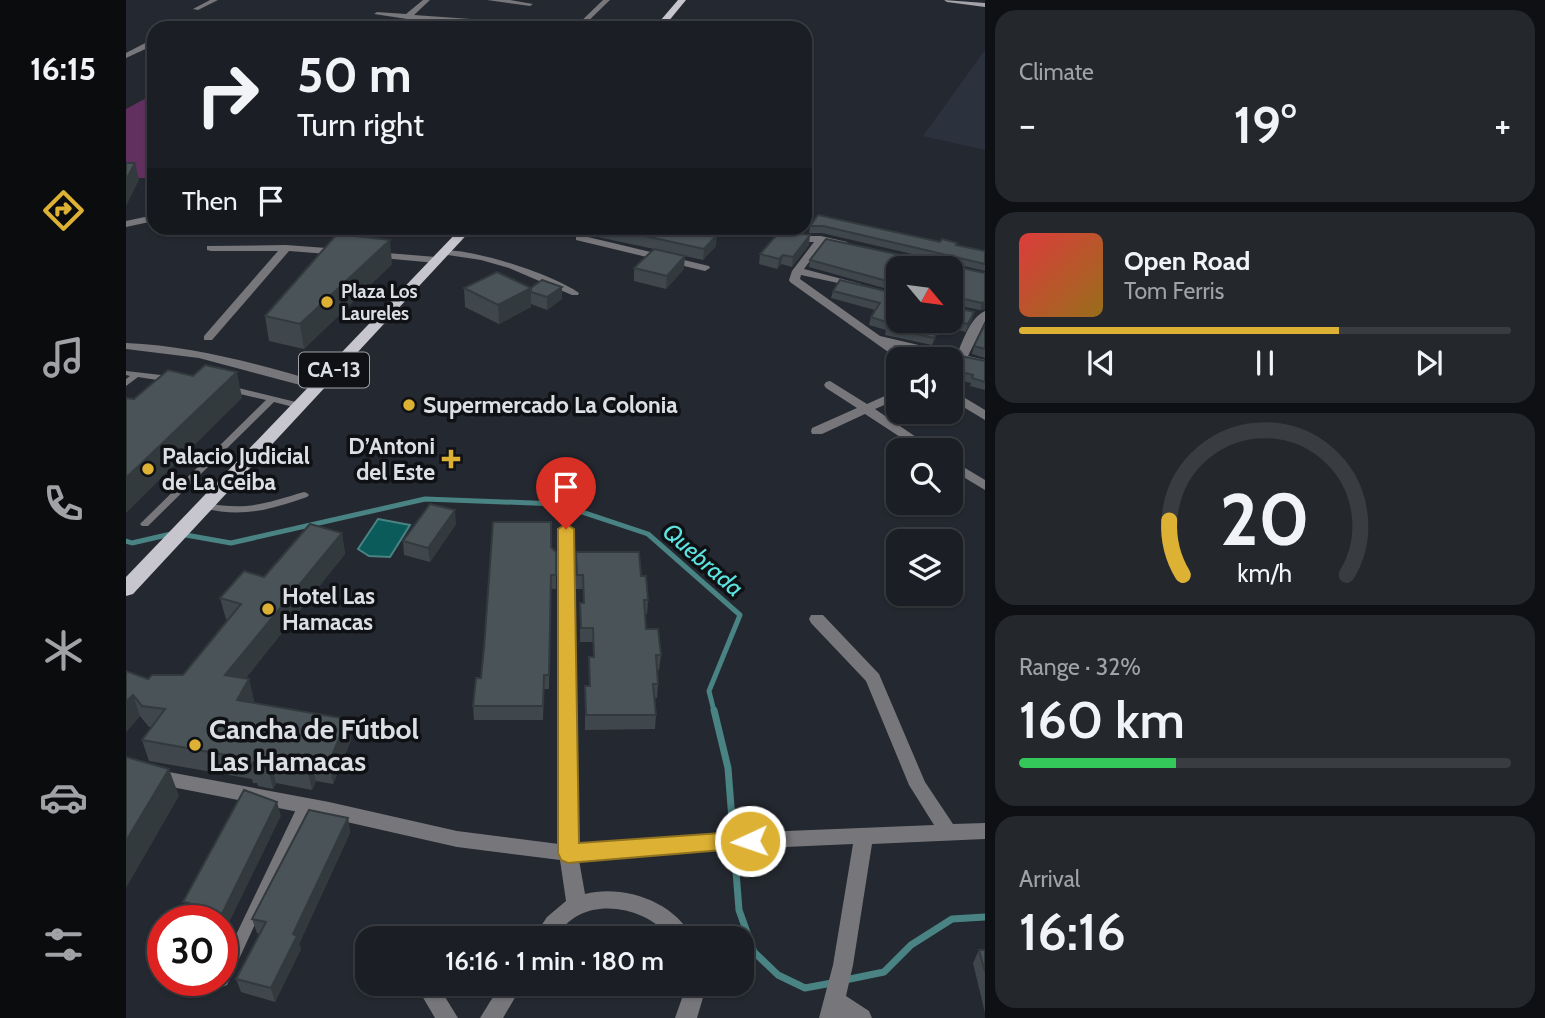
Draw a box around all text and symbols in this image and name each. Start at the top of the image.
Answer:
text: 50 m [297,45,412,104]
text: 16:15 [30,49,96,88]
icon: right [182,49,273,140]
text: Climate [1019,58,1094,86]
text: 19° [1234,93,1296,156]
text: − [1019,101,1036,148]
text: + [1494,101,1511,148]
text: Turn right [297,105,424,144]
icon: arrive [252,182,290,220]
text: Then [182,185,238,217]
icon: directions [39,186,88,235]
text: Open Road [1124,245,1250,277]
north arrow [886,256,962,332]
map controls [886,256,963,606]
text: Tom Ferris [1124,277,1224,305]
place label: Plaza Los Laureles [341,280,418,325]
marker: Plaza Los Laureles [319,294,335,310]
icon: music [39,333,88,382]
icon: previous [1082,344,1120,382]
icon: pause [1246,344,1284,382]
icon: next [1410,344,1448,382]
button: sound [886,347,963,424]
road number: CA-13 [299,352,369,388]
place label: Supermercado La Colonia [423,391,678,419]
marker: Supermercado La Colonia [401,397,417,413]
place label: D’Antoni del Este [348,432,435,486]
button: search [886,438,963,515]
place label: Palacio Judicial de La Ceiba [162,442,310,496]
marker: D’Antoni del Este [441,449,461,469]
pin [536,457,596,529]
marker: Palacio Judicial de La Ceiba [140,461,156,477]
icon: arrive [547,468,585,506]
text: 20 [1220,475,1310,563]
icon: phone [39,479,88,528]
water label: Quebrada [657,517,750,603]
button: layers [886,529,963,606]
text: km/h [1238,558,1292,588]
place label: Hotel Las Hamacas [282,582,375,636]
marker: Hotel Las Hamacas [260,601,276,617]
icon: climate [39,626,88,675]
text: Range · 32% [1019,653,1141,681]
text: 160 km [1019,688,1185,751]
place label: Cancha de Fútbol Las Hamacas [209,712,419,778]
marker: Cancha de Fútbol Las Hamacas [187,737,203,753]
icon: car [39,773,88,822]
position arrow [713,804,787,878]
text: Arrival [1019,865,1080,893]
text: 16:16 [1019,900,1126,963]
speed limit sign: 30 [147,905,238,996]
icon: filters [39,920,88,969]
text: 16:16 · 1 min · 180 m [445,945,664,977]

